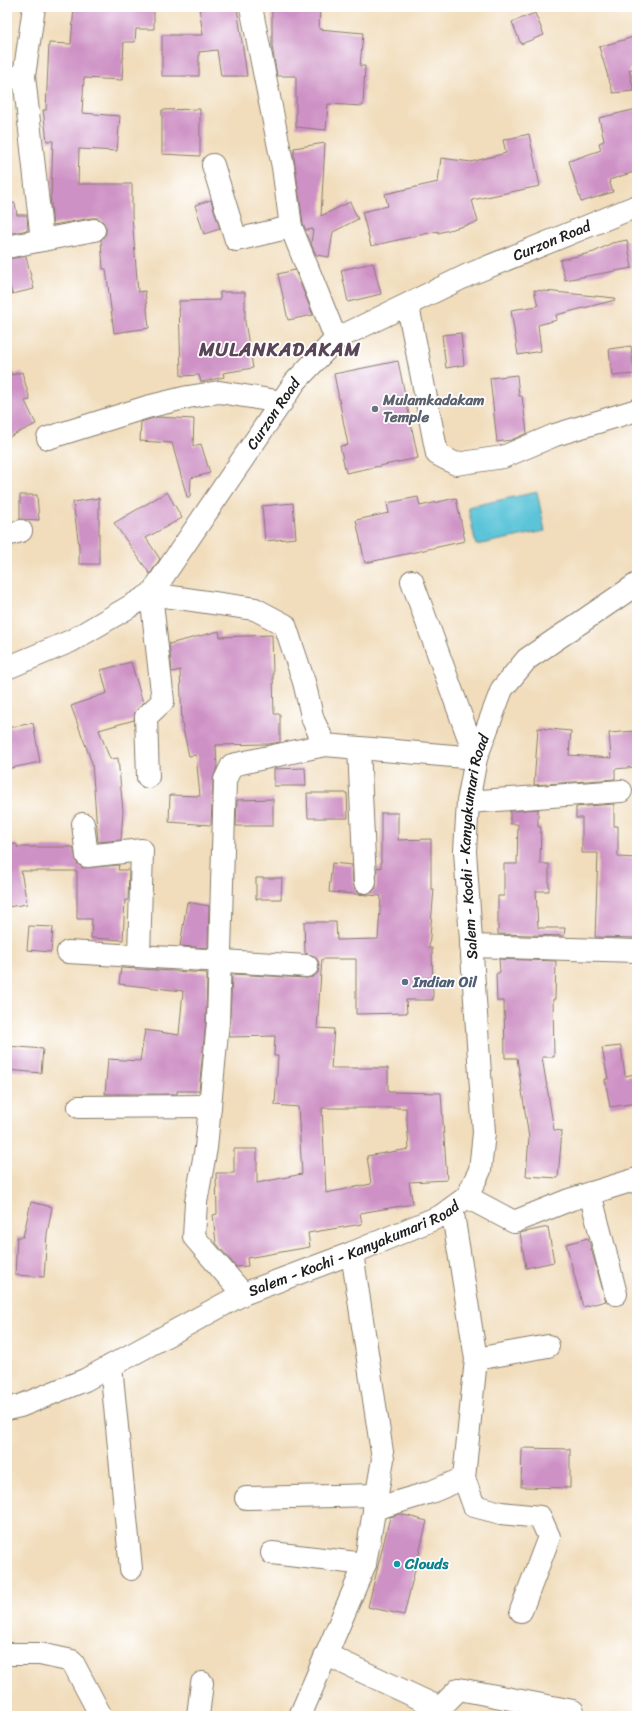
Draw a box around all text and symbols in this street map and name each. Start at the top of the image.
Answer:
street label: Curzon Road [509,213,596,268]
district label: MULANKADAKAM [198,333,361,366]
street label: Curzon Road [239,372,308,455]
place label: Mulamkadakam Temple [382,387,485,430]
marker: Mulamkadakam Temple [370,404,380,414]
street label: Salem - Kochi - Kanyakumari Road [452,729,497,960]
place label: Indian Oil [412,969,478,995]
marker: Indian Oil [400,977,410,987]
street label: Salem - Kochi - Kanyakumari Road [244,1193,466,1304]
place label: Clouds [404,1551,449,1577]
marker: Clouds [392,1559,402,1569]

